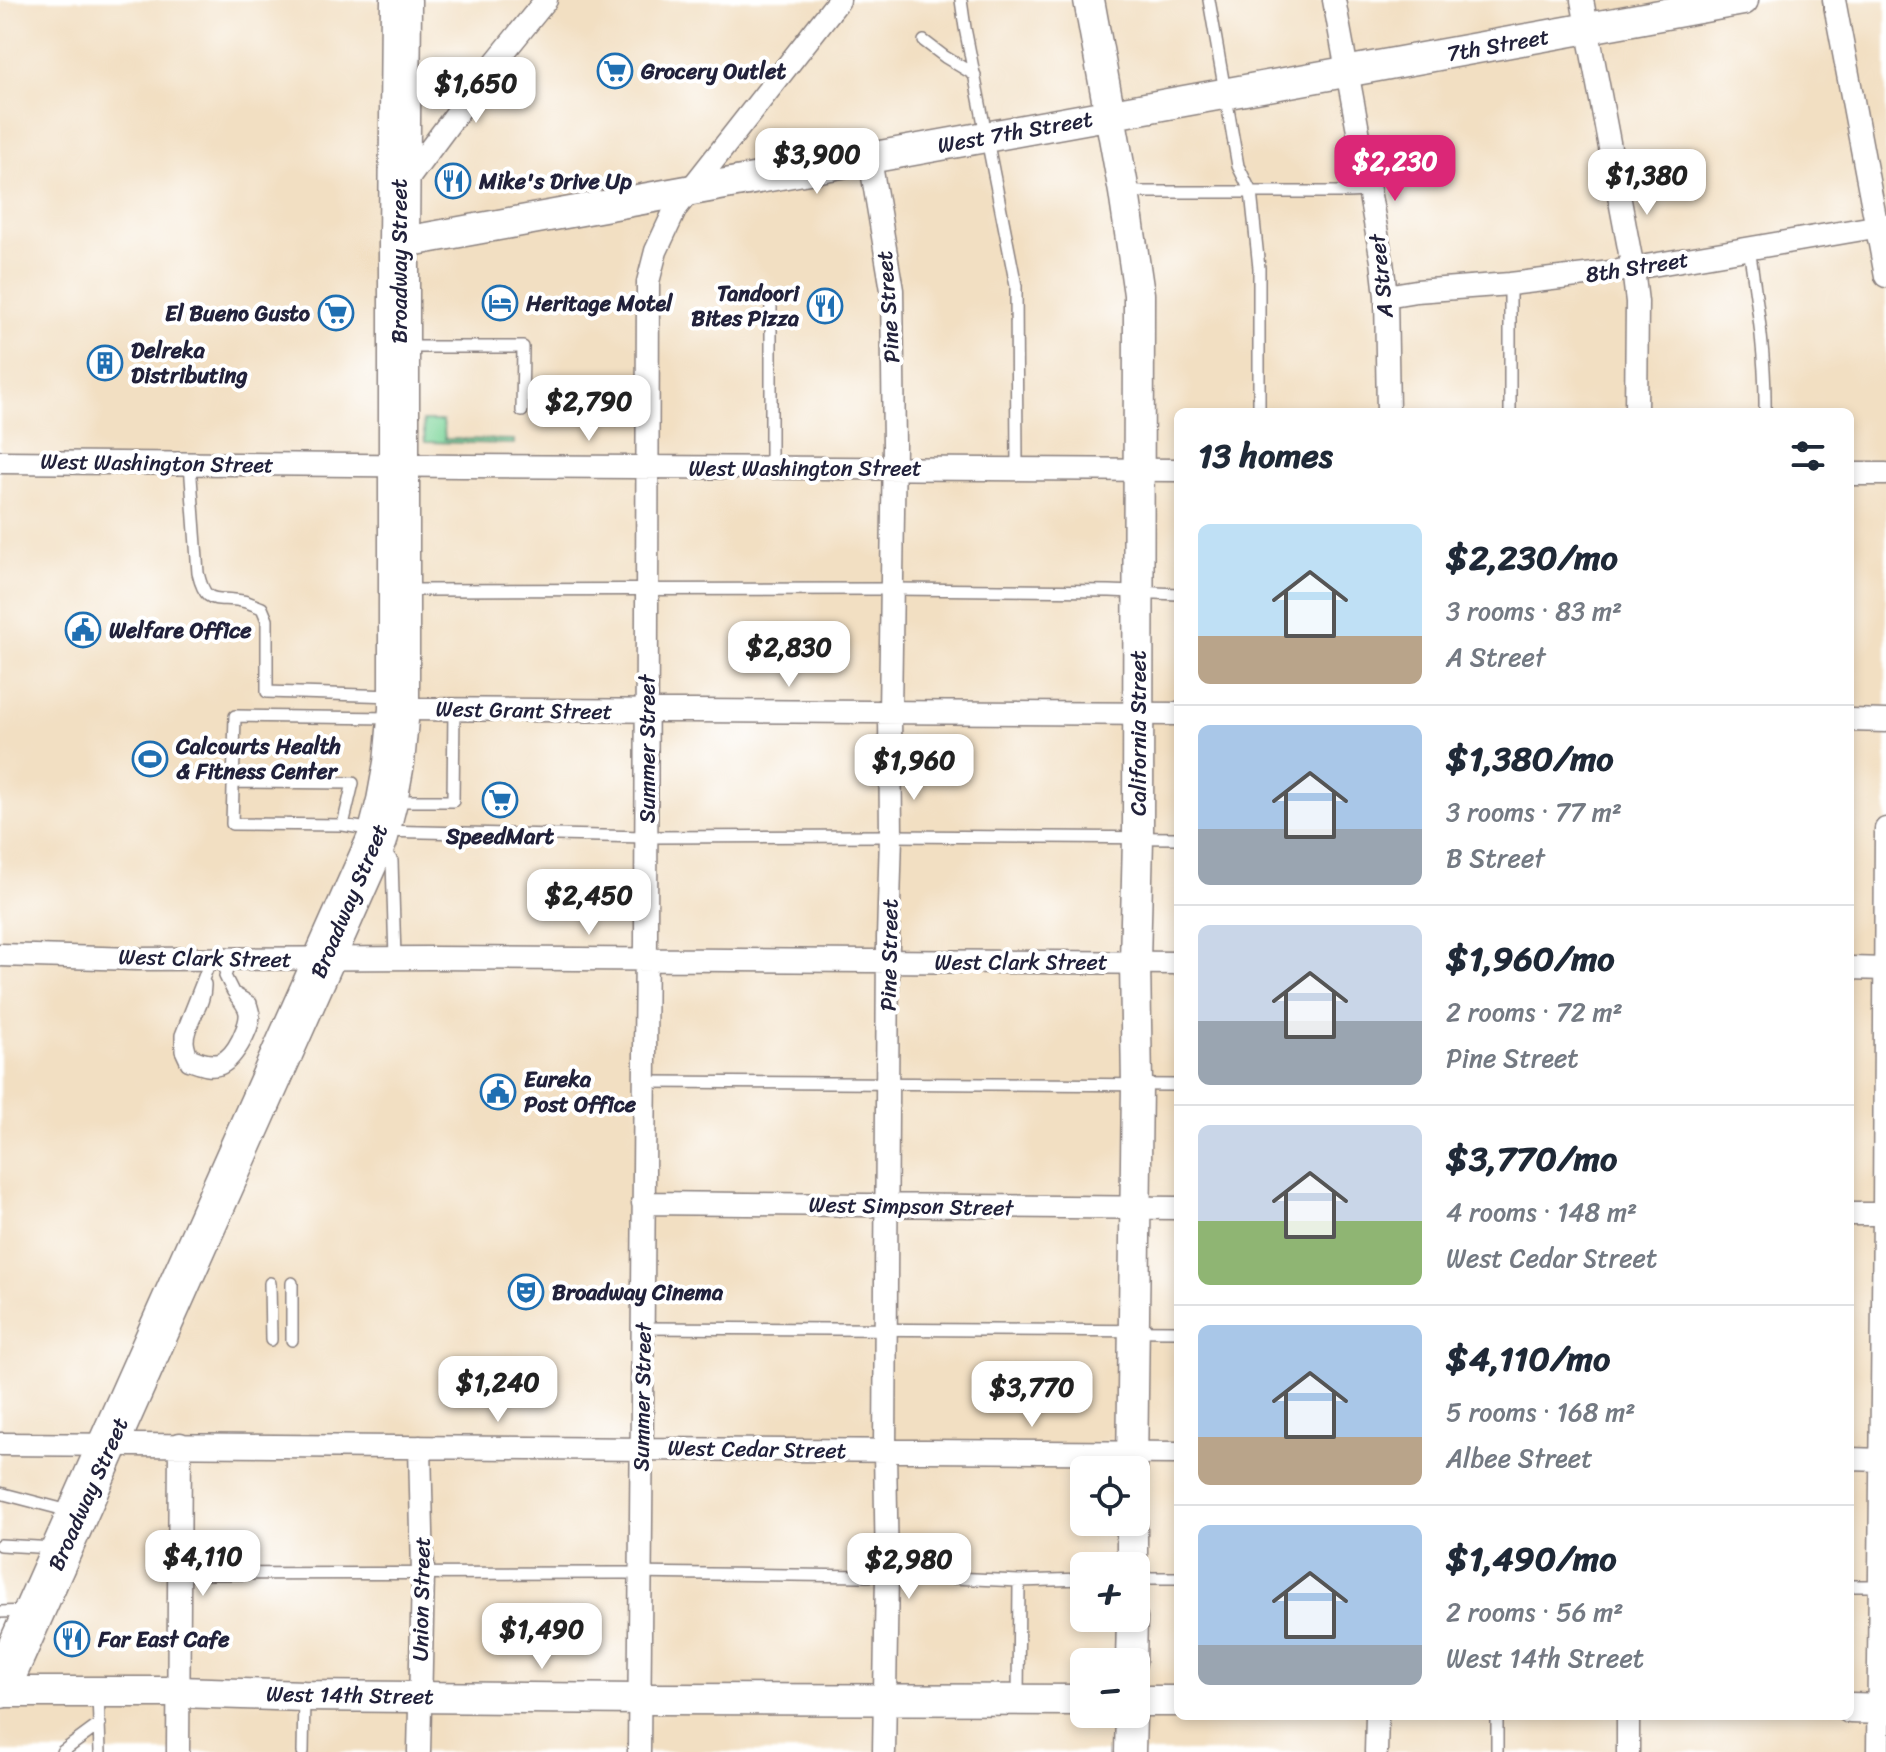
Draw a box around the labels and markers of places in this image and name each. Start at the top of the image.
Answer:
supermarket icon: Grocery Outlet [596,52,634,90]
place label: Grocery Outlet [640,52,787,91]
pin: $1,650 [411,57,541,125]
pin: $3,900 [752,128,882,196]
pin: $2,230 [1330,135,1460,203]
pin: $1,380 [1582,149,1712,217]
restaurant icon: Mike's Drive Up [434,162,472,200]
place label: Mike's Drive Up [478,162,632,201]
place label: Tandoori Bites Pizza [691,274,801,338]
hotel icon: Heritage Motel [481,284,519,322]
place label: Heritage Motel [525,284,674,323]
restaurant icon: Tandoori Bites Pizza [806,287,844,325]
place label: El Bueno Gusto [165,294,311,333]
supermarket icon: El Bueno Gusto [317,294,355,332]
place label: Delreka Distributing [131,331,248,395]
building icon: Delreka Distributing [86,344,124,382]
pin: $2,790 [524,375,654,443]
public building icon: Welfare Office [64,611,102,649]
place label: Welfare Office [109,611,252,650]
pin: $2,830 [724,621,854,689]
place label: Calcourts Health & Fitness Center [175,727,341,791]
pin: $1,960 [849,734,979,802]
sports icon: Calcourts Health & Fitness Center [131,740,169,778]
supermarket icon: SpeedMart [481,781,519,819]
place label: SpeedMart [445,817,554,856]
pin: $2,450 [524,869,654,937]
place label: Eureka Post Office [524,1060,637,1124]
public building icon: Eureka Post Office [479,1073,517,1111]
theatre icon: Broadway Cinema [507,1273,545,1311]
place label: Broadway Cinema [552,1273,724,1312]
pin: $1,240 [433,1356,563,1424]
pin: $3,770 [967,1361,1097,1429]
pin: $4,110 [138,1530,268,1598]
pin: $2,980 [844,1533,974,1601]
pin: $1,490 [477,1603,607,1671]
restaurant icon: Far East Cafe [53,1620,91,1658]
place label: Far East Cafe [97,1620,230,1659]

